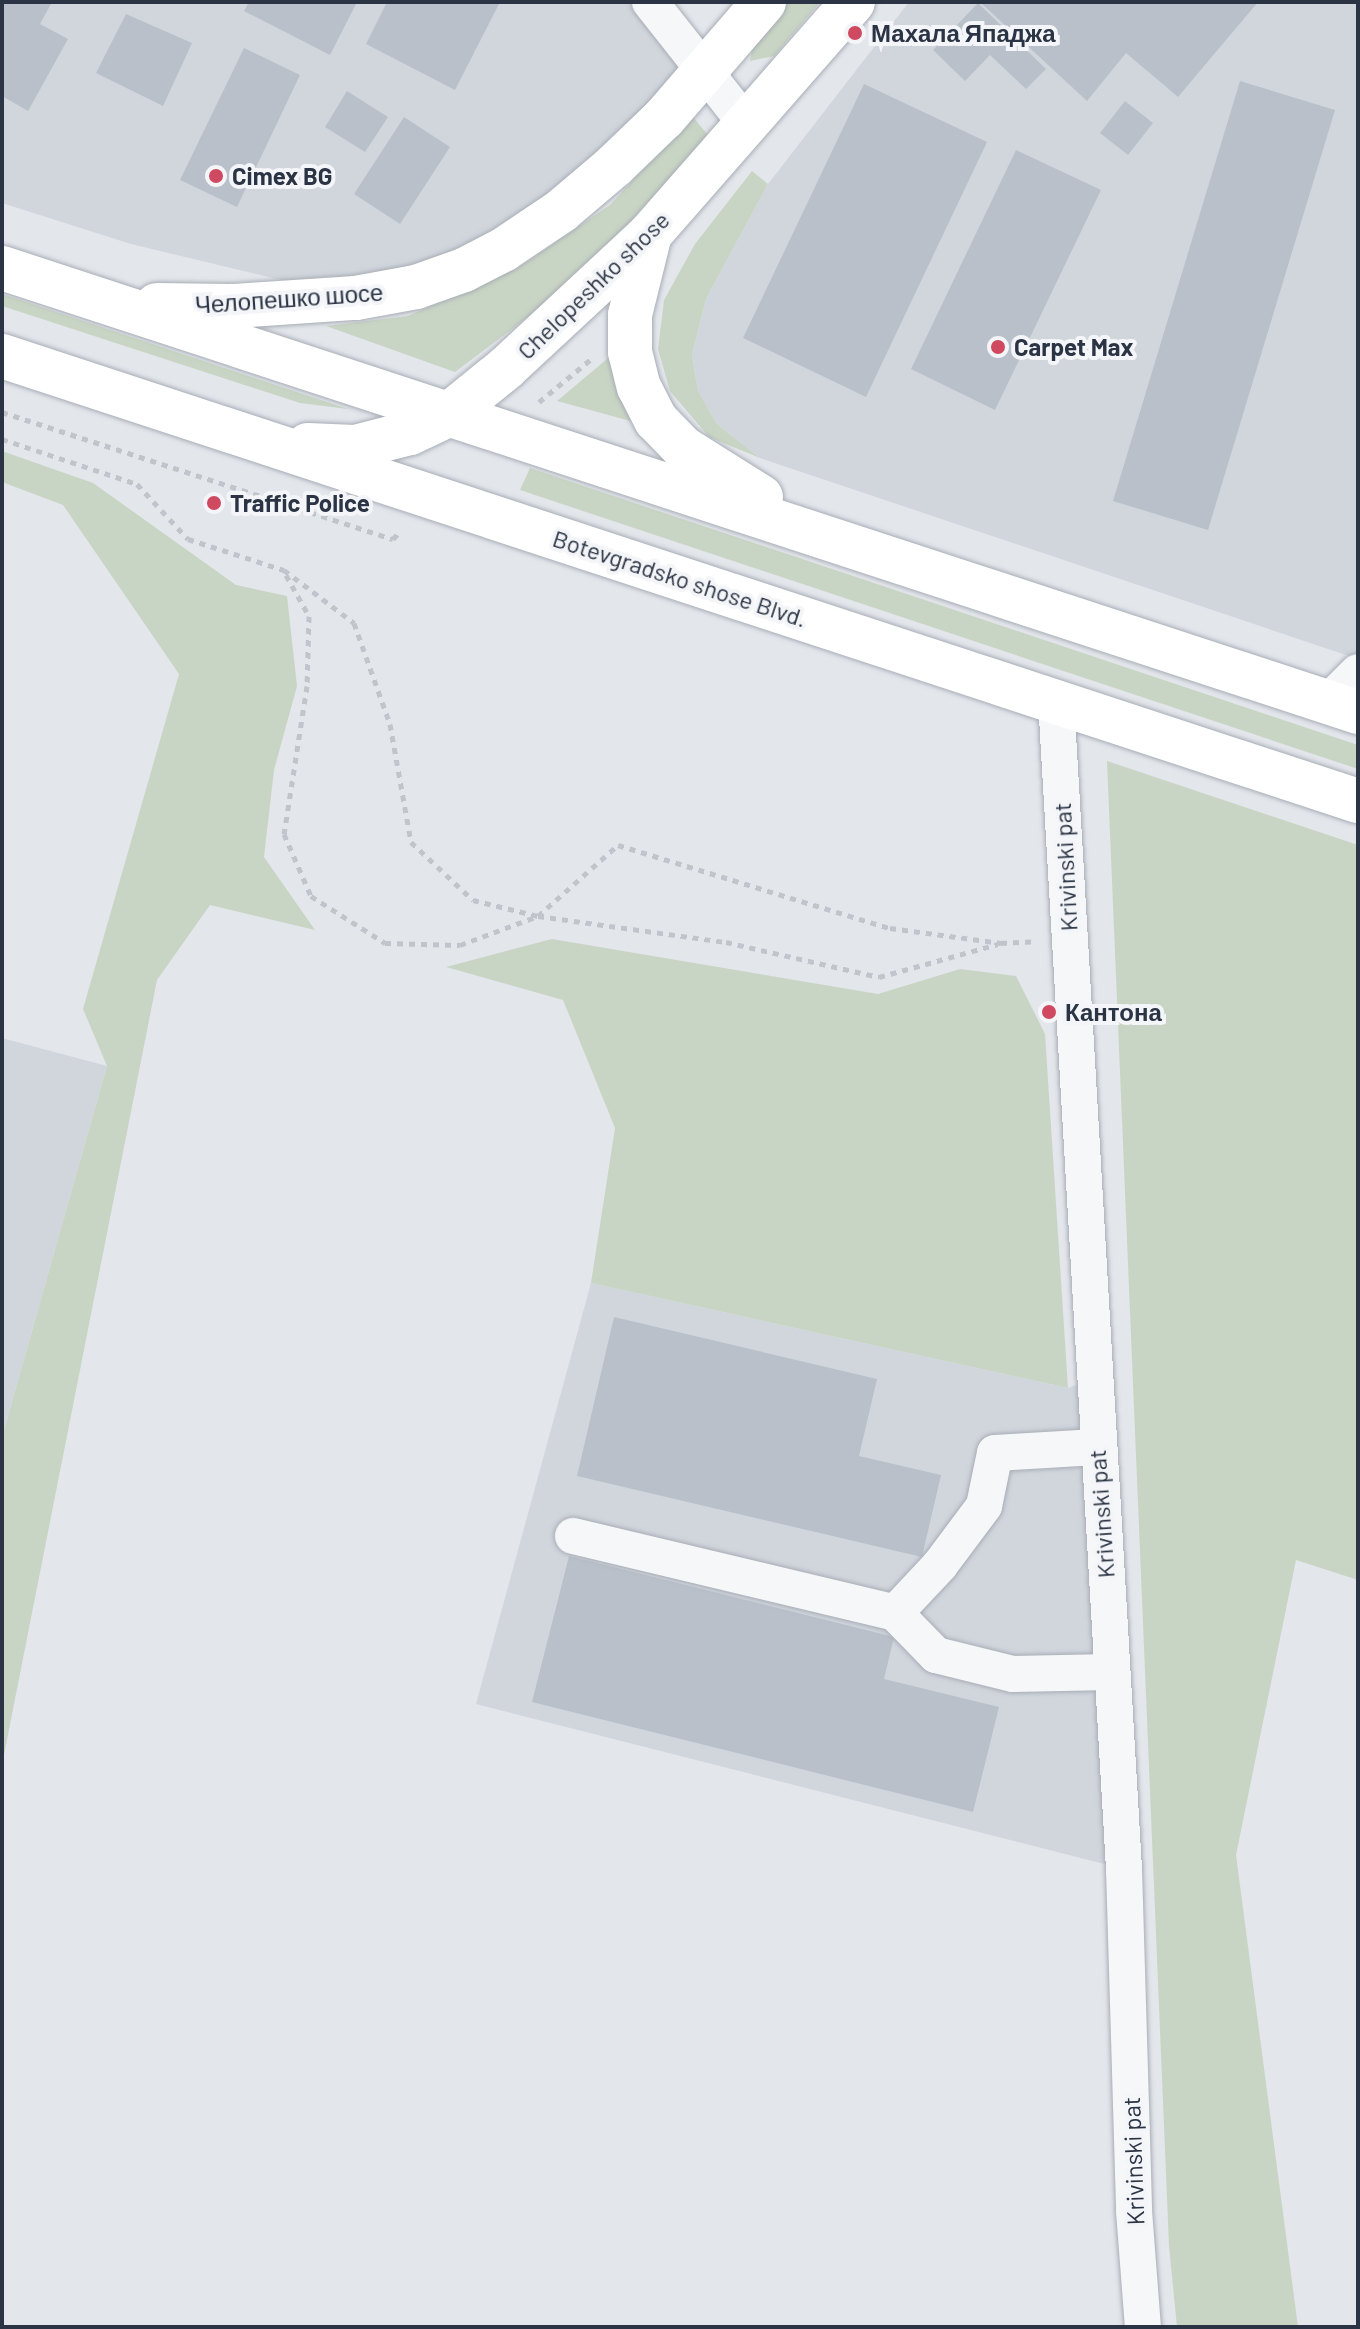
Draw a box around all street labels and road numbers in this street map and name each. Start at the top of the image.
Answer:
street label: Chelopeshko shose [511,205,675,365]
street label: Челопешко шосе [194,277,384,319]
street label: Botevgradsko shose Blvd. [549,523,811,633]
street label: Krivinski pat [1047,802,1083,932]
street label: Krivinski pat [1082,1449,1120,1579]
street label: Krivinski pat [1116,2096,1150,2226]

